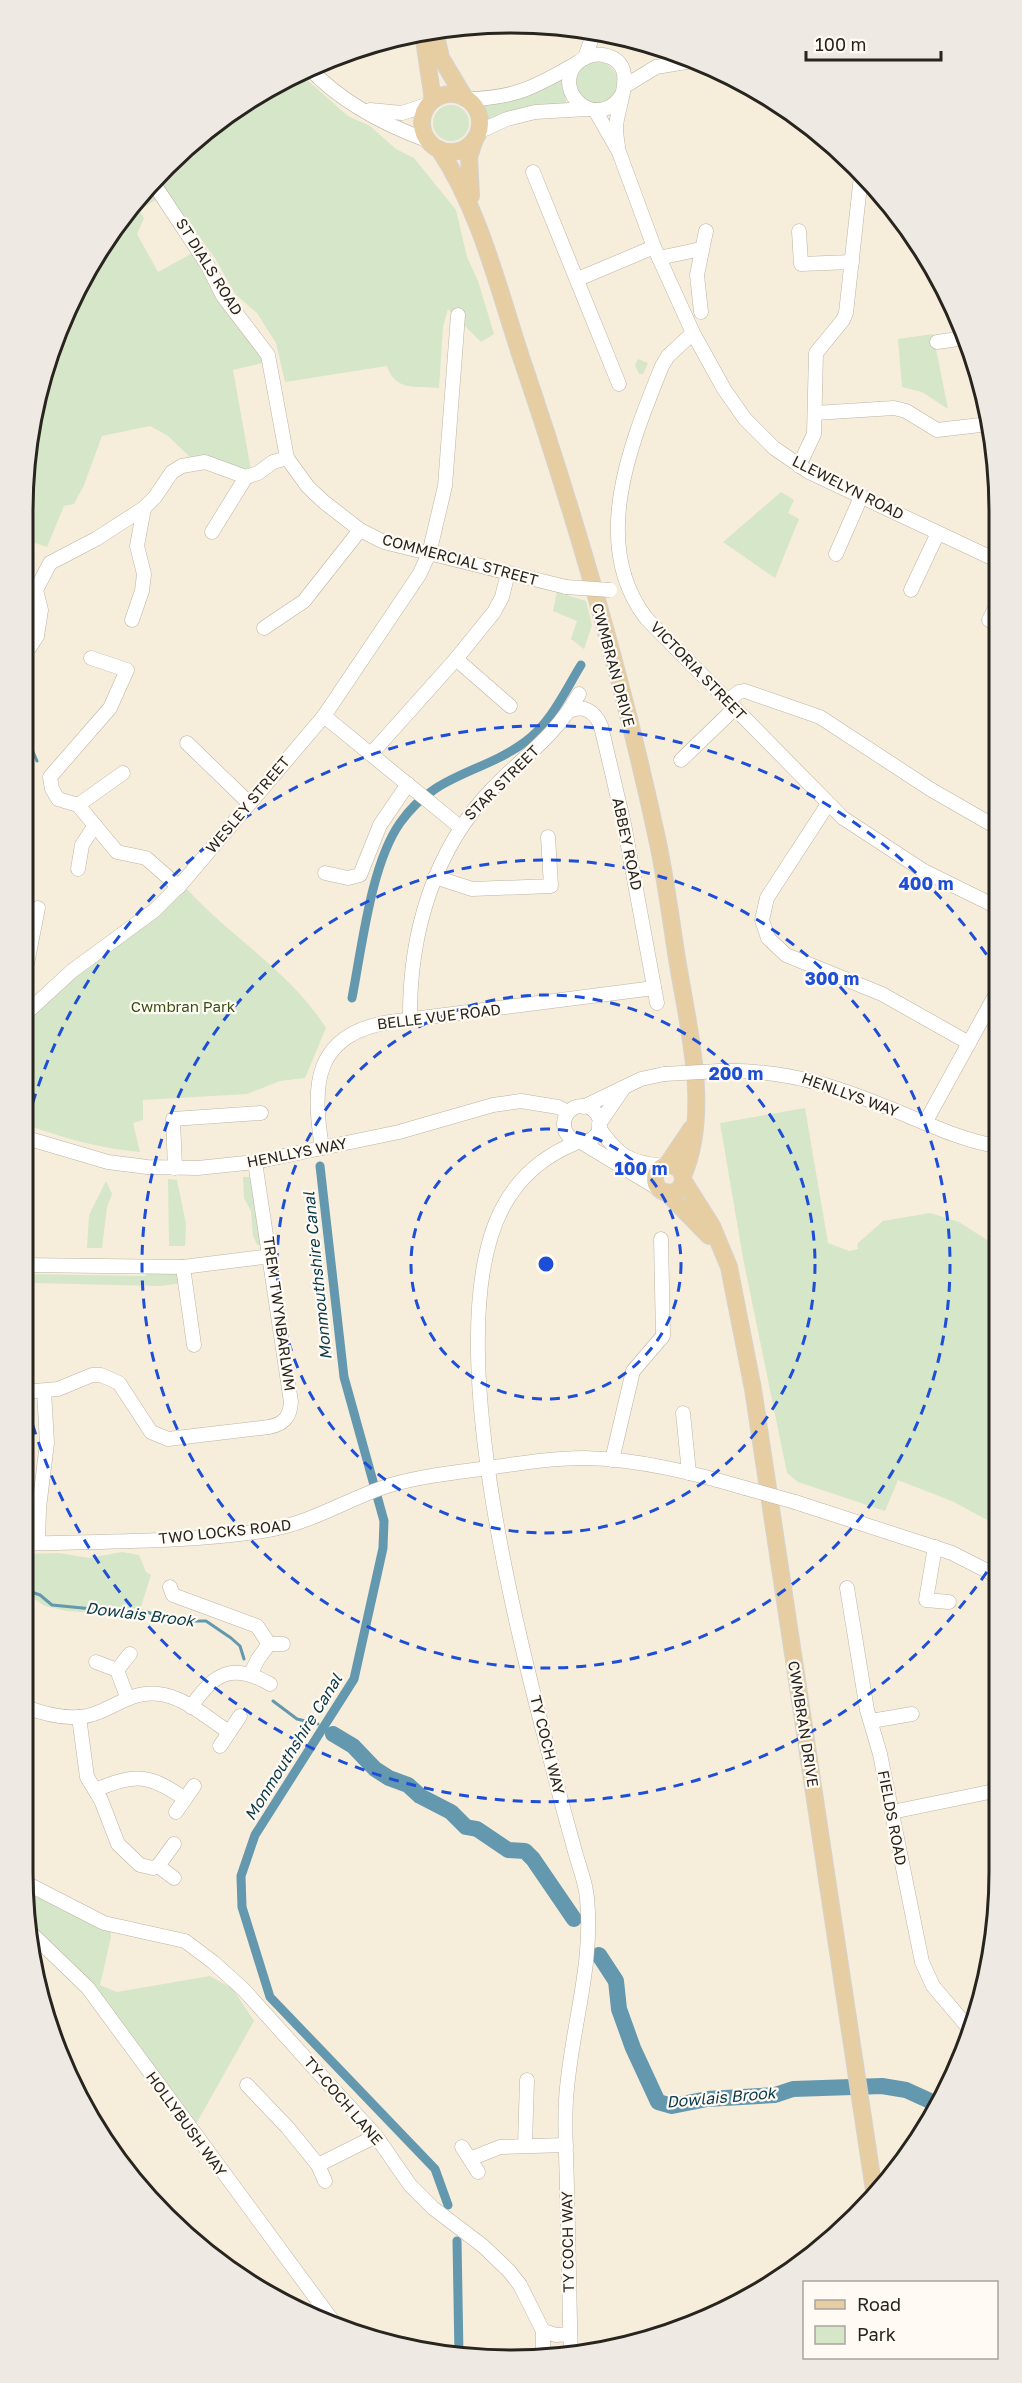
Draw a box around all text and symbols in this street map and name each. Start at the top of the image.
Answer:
scale bar [806,24,941,62]
text: 100 m [815,33,866,55]
street label: ST DIALS ROAD [173,215,247,318]
street label: LLEWELYN ROAD [790,451,907,523]
street label: COMMERCIAL STREET [380,530,540,588]
street label: CWMBRAN DRIVE [589,601,639,729]
street label: VICTORIA STREET [647,617,750,723]
street label: STAR STREET [460,741,542,823]
street label: WESLEY STREET [201,752,293,857]
street label: ABBEY ROAD [609,796,647,892]
text: 400 m [899,872,953,894]
text: 300 m [805,967,859,989]
park label: Cwmbran Park [131,997,236,1015]
street label: BELLE VUE ROAD [376,999,502,1033]
text: 200 m [709,1062,763,1084]
street label: HENLLYS WAY [800,1068,902,1120]
street label: HENLLYS WAY [245,1133,349,1171]
text: 100 m [615,1157,667,1179]
water label: Monmouthshire Canal [298,1190,336,1361]
street label: TREM TWYNBARLWM [260,1236,300,1392]
centre of rings [536,1254,556,1274]
street label: TWO LOCKS ROAD [158,1515,292,1547]
water label: Dowlais Brook [84,1597,198,1631]
street label: CWMBRAN DRIVE [785,1660,823,1788]
water label: Monmouthshire Canal [240,1669,347,1824]
street label: TY COCH WAY [527,1693,569,1797]
street label: FIELDS ROAD [875,1769,911,1867]
street label: TY-COCH LANE [301,2053,387,2148]
street label: HOLLYBUSH WAY [143,2068,231,2180]
water label: Dowlais Brook [666,2082,778,2112]
street label: TY COCH WAY [557,2191,577,2293]
legend [803,2281,998,2359]
text: Road [857,2293,901,2315]
text: Park [857,2323,896,2345]

